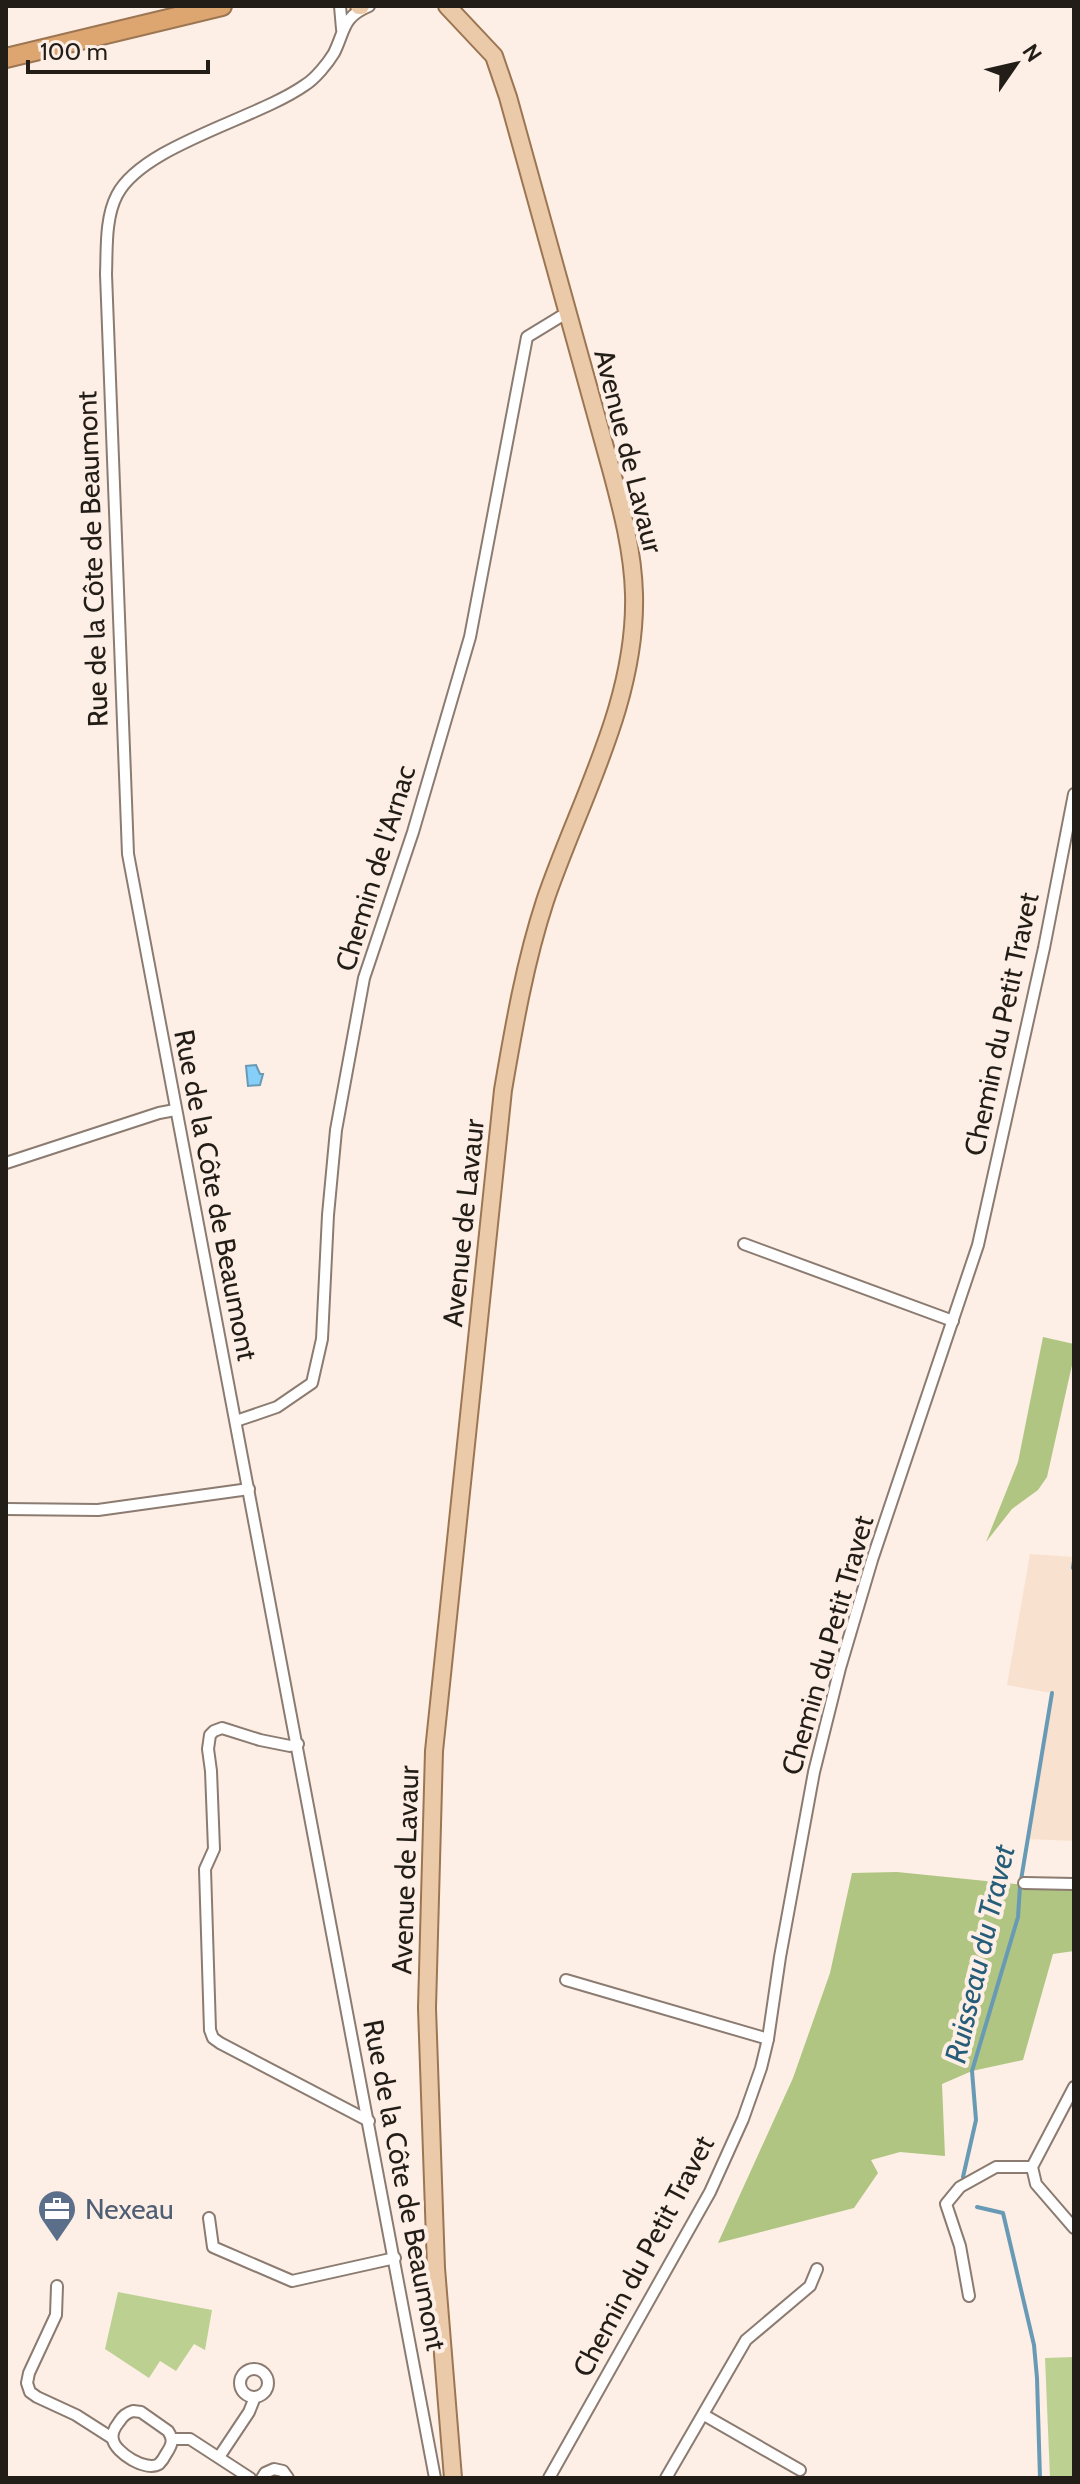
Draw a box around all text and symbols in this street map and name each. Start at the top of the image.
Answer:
scale bar [28,24,208,74]
north arrow [976,24,1056,104]
text: 100 m [40,37,108,66]
text: N [1017,39,1048,67]
street label: Avenue de Lavaur [587,346,671,557]
street label: Rue de la Côte de Beaumont [69,390,115,728]
street label: Chemin de l'Arnac [328,761,422,975]
street label: Chemin du Petit Travet [956,889,1046,1159]
street label: Rue de la Côte de Beaumont [167,1027,265,1363]
street label: Avenue de Lavaur [435,1117,491,1329]
street label: Chemin du Petit Travet [774,1511,880,1779]
street label: Avenue de Lavaur [384,1765,426,1975]
water label: Ruisseau du Travet [936,1840,1023,2066]
street label: Rue de la Côte de Beaumont [356,2017,454,2353]
street label: Chemin du Petit Travet [565,2130,721,2382]
office icon: Nexeau [36,2188,78,2243]
place label: Nexeau [85,2192,174,2226]

